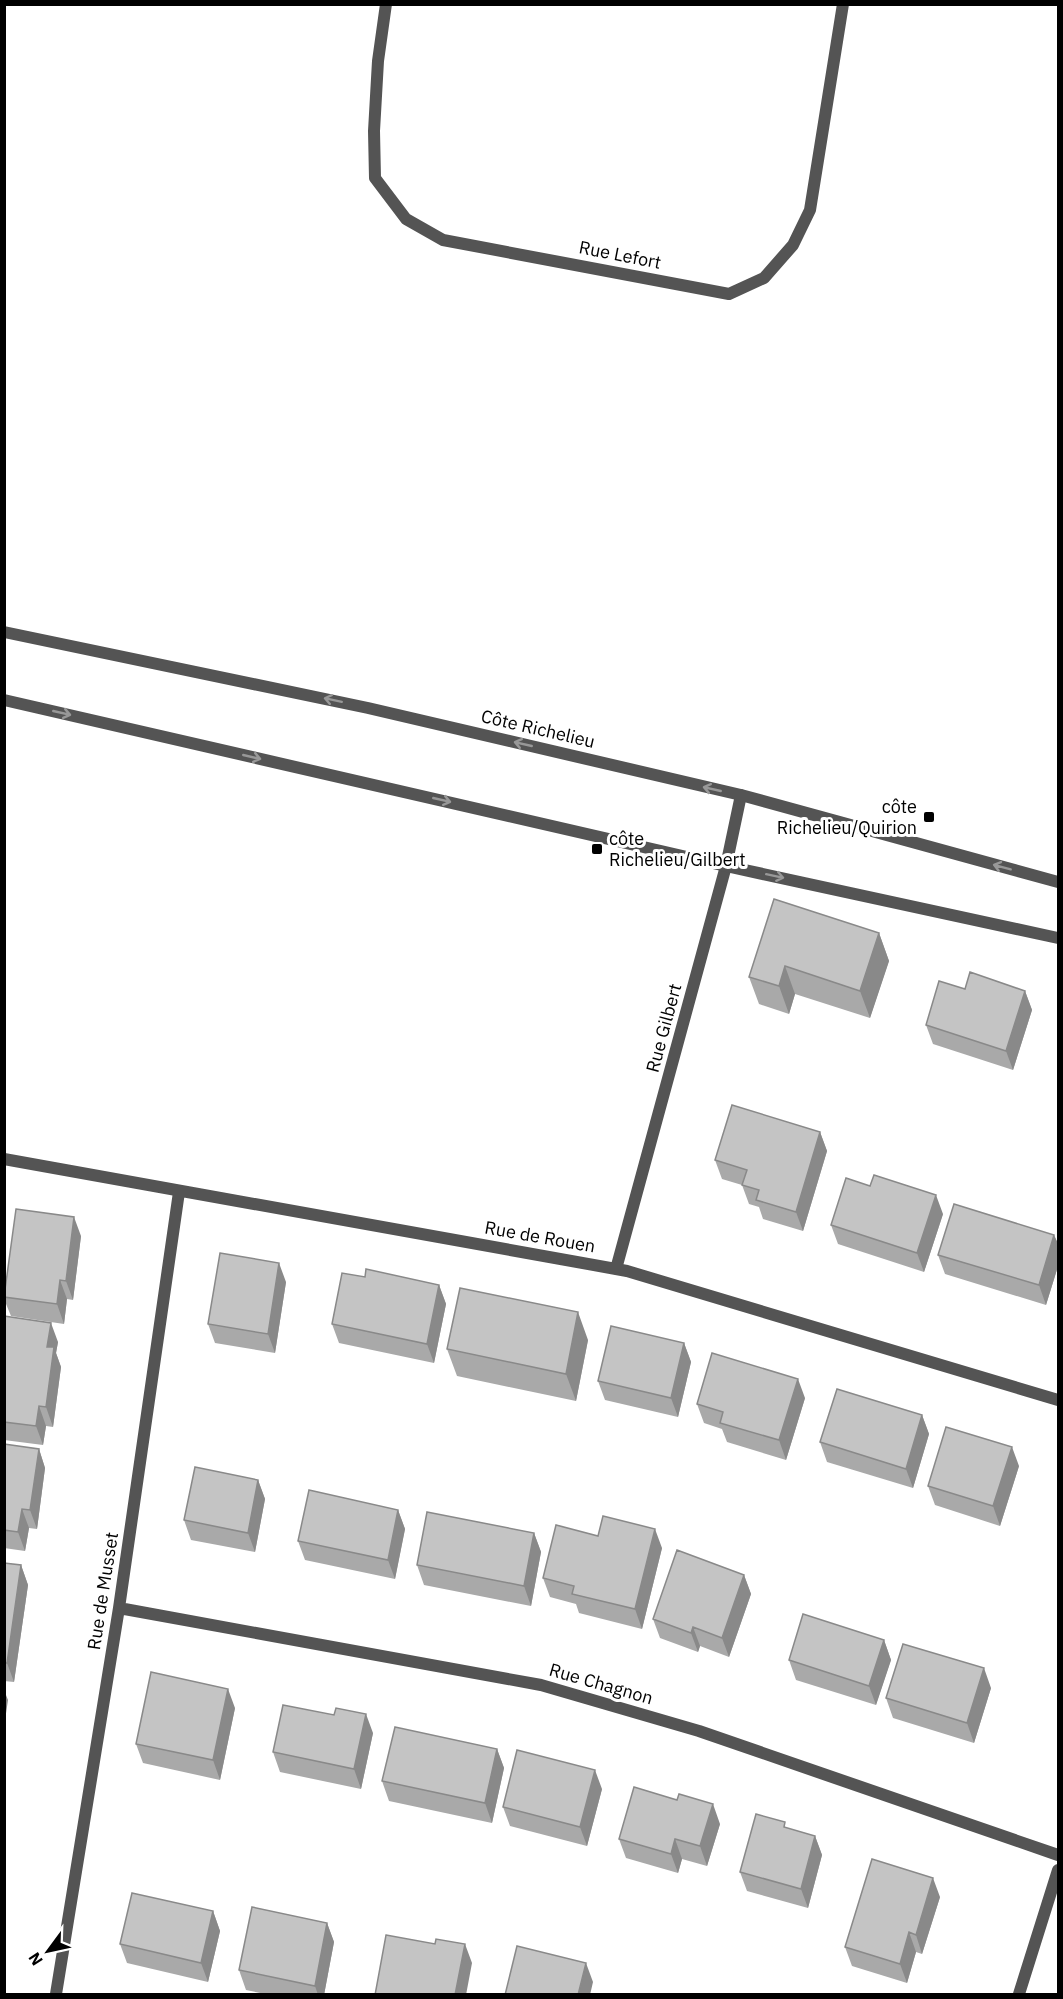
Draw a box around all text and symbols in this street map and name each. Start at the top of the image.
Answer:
street label: Rue Lefort [577,235,663,274]
one-way arrow [323,694,343,705]
street label: Côte Richelieu [479,704,597,753]
one-way arrow [51,708,71,719]
one-way arrow [513,738,533,749]
one-way arrow [242,751,261,763]
one-way arrow [703,782,722,794]
one-way arrow [432,795,451,807]
place label: côte Richelieu/Quirion [777,795,917,839]
marker: côte Richelieu/Quirion [922,810,936,824]
place label: côte Richelieu/Gilbert [609,827,746,871]
marker: côte Richelieu/Gilbert [590,842,604,856]
one-way arrow [993,860,1012,872]
one-way arrow [765,871,784,883]
street label: Rue Gilbert [641,981,686,1075]
street label: Rue de Rouen [483,1215,597,1258]
street label: Rue de Musset [82,1530,123,1651]
street label: Rue Chagnon [547,1658,656,1709]
north arrow [18,1921,78,1981]
text: N [24,1949,47,1969]

